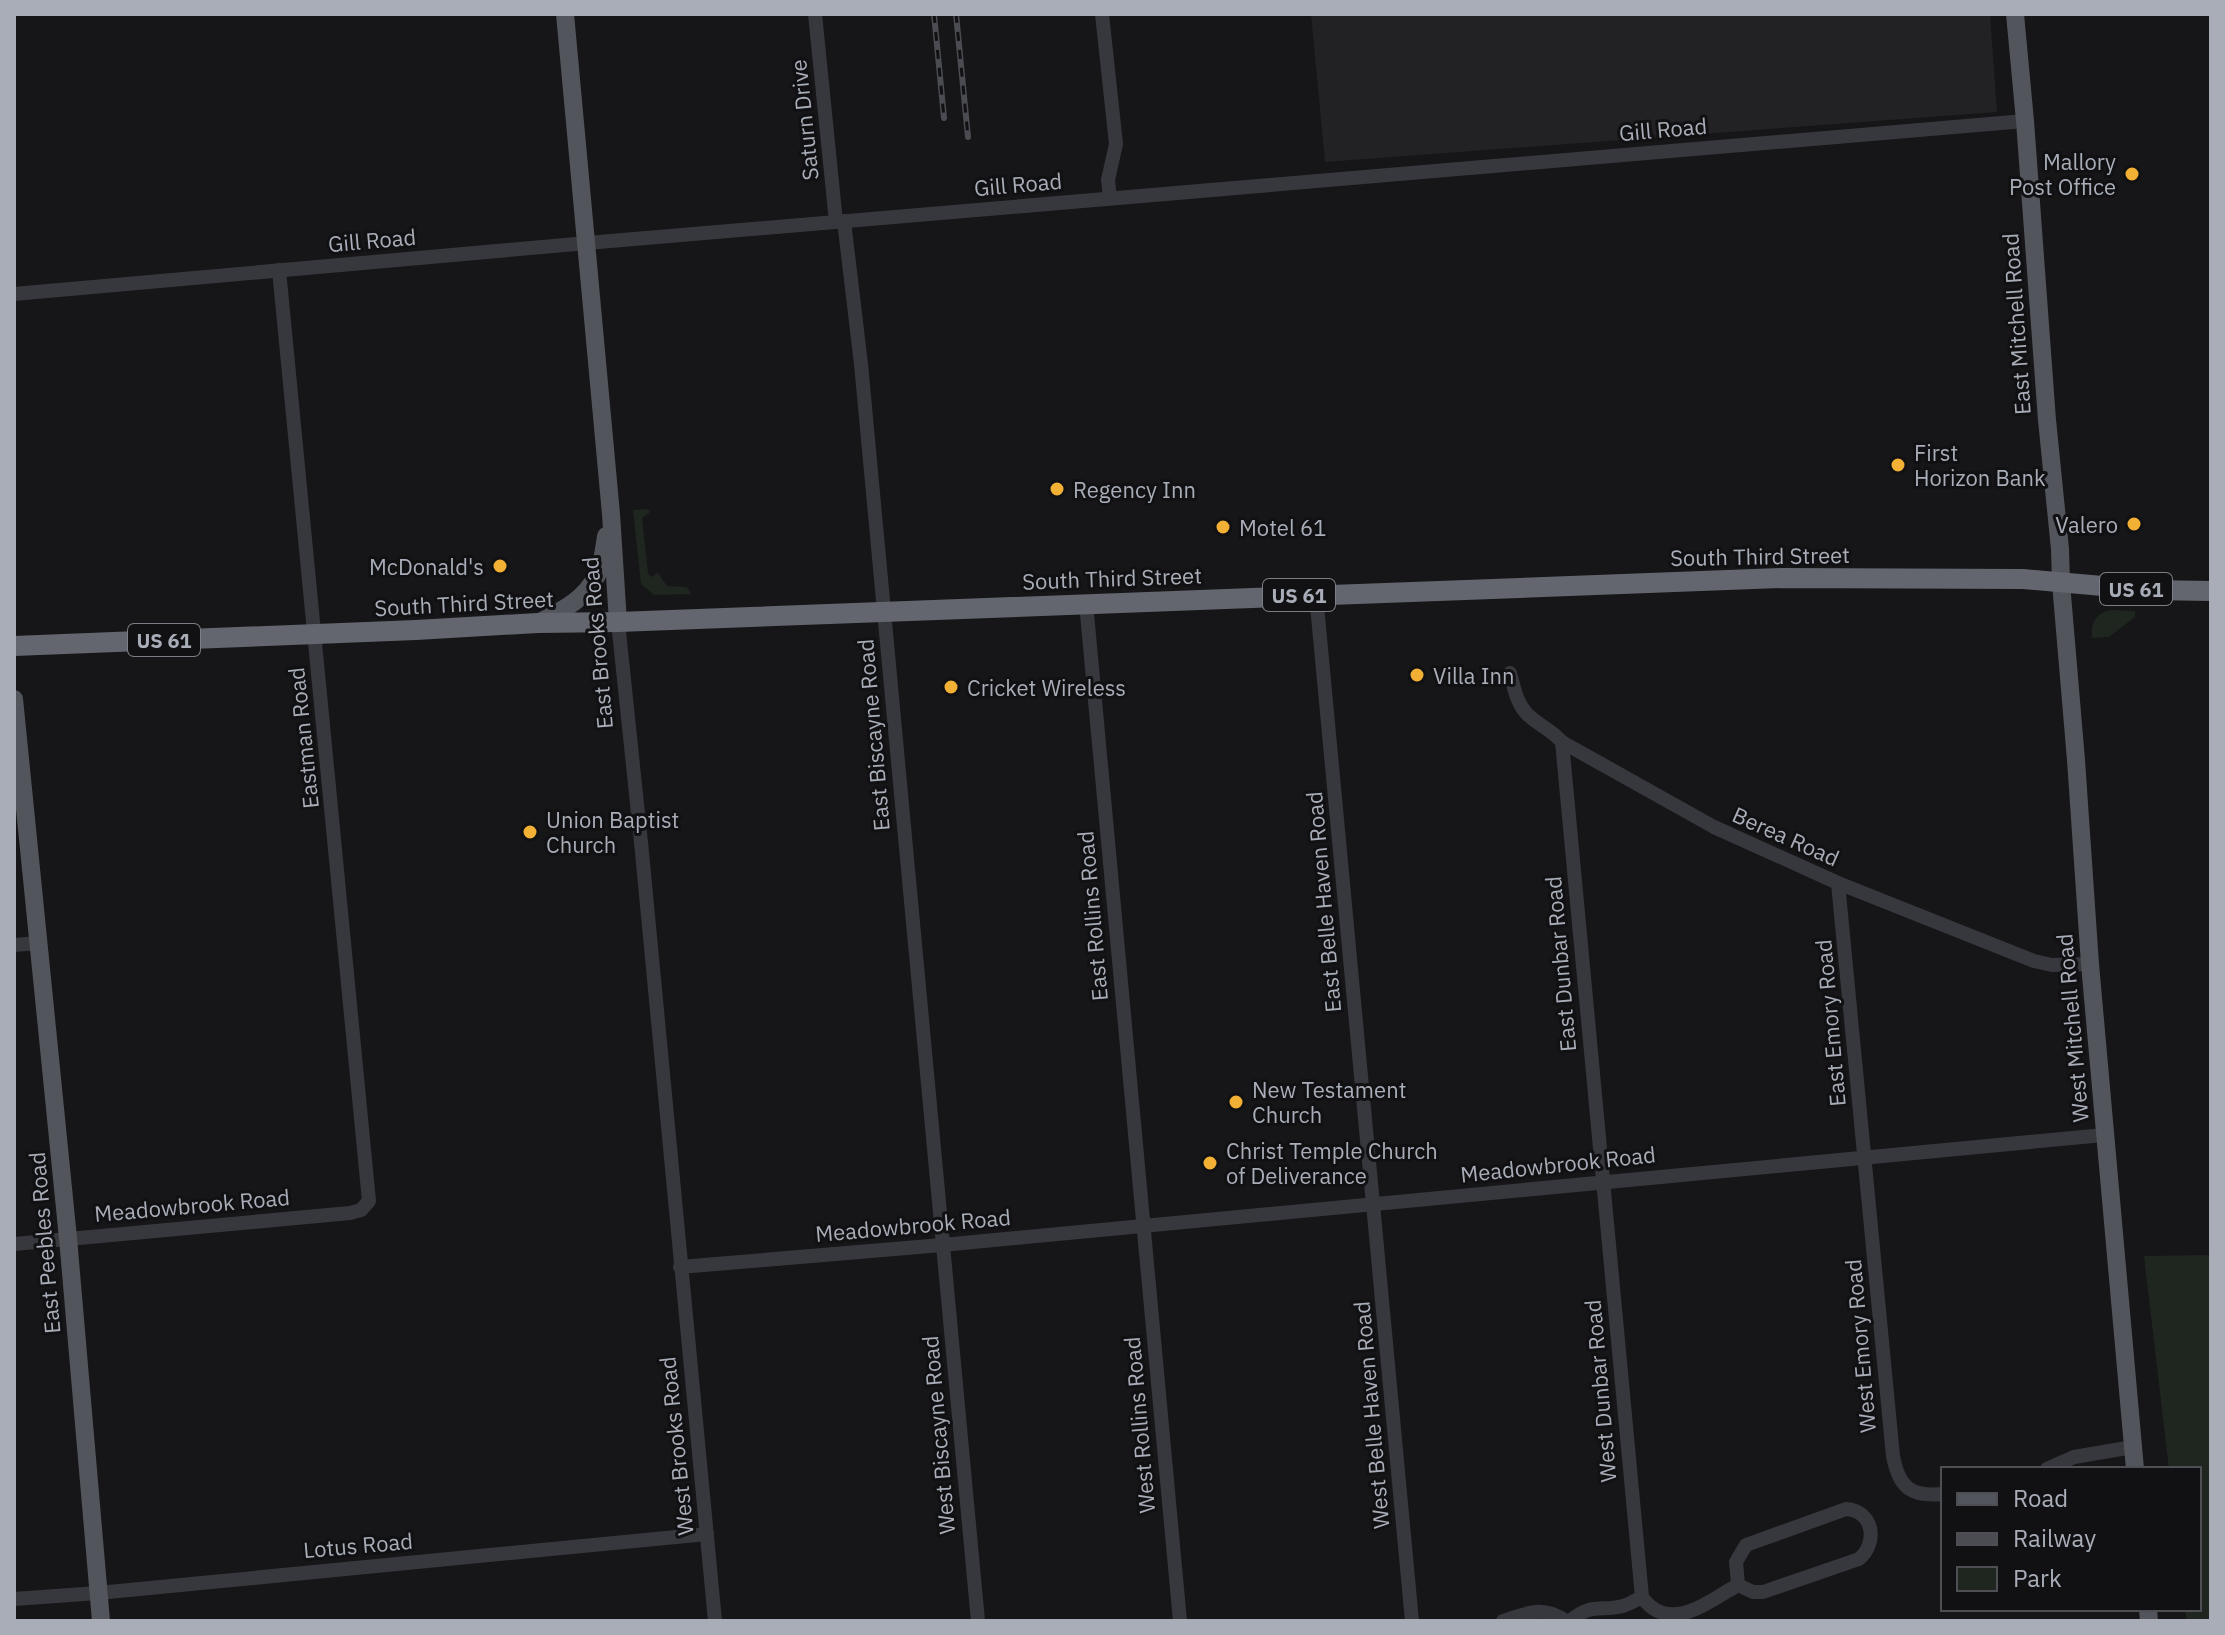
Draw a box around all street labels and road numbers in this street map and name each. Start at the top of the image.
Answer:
street label: Saturn Drive [783,58,825,182]
street label: Gill Road [1618,111,1708,147]
street label: Gill Road [973,166,1063,202]
street label: Gill Road [327,222,417,258]
street label: East Mitchell Road [1995,232,2037,416]
street label: South Third Street [1670,540,1850,572]
street label: East Brooks Road [575,556,619,730]
street label: South Third Street [1022,560,1202,596]
road number: US 61 [2100,573,2172,605]
road number: US 61 [1263,579,1335,611]
street label: South Third Street [373,584,555,622]
road number: US 61 [128,624,200,656]
street label: East Biscayne Road [850,638,896,832]
street label: Eastman Road [281,666,325,810]
street label: East Belle Haven Road [1299,790,1347,1014]
street label: Berea Road [1728,800,1844,872]
street label: East Rollins Road [1070,830,1114,1002]
street label: East Dunbar Road [1538,875,1582,1053]
street label: West Mitchell Road [2049,933,2095,1123]
street label: East Emory Road [1808,938,1852,1108]
street label: Meadowbrook Road [1459,1139,1657,1189]
street label: East Peebles Road [22,1151,66,1335]
street label: Meadowbrook Road [93,1182,291,1228]
street label: Meadowbrook Road [814,1202,1012,1248]
street label: West Emory Road [1838,1258,1882,1434]
street label: West Dunbar Road [1578,1299,1622,1483]
street label: West Belle Haven Road [1347,1300,1395,1530]
street label: West Biscayne Road [915,1334,961,1536]
street label: West Rollins Road [1117,1335,1161,1515]
street label: West Brooks Road [652,1355,700,1537]
street label: Lotus Road [302,1526,414,1564]

